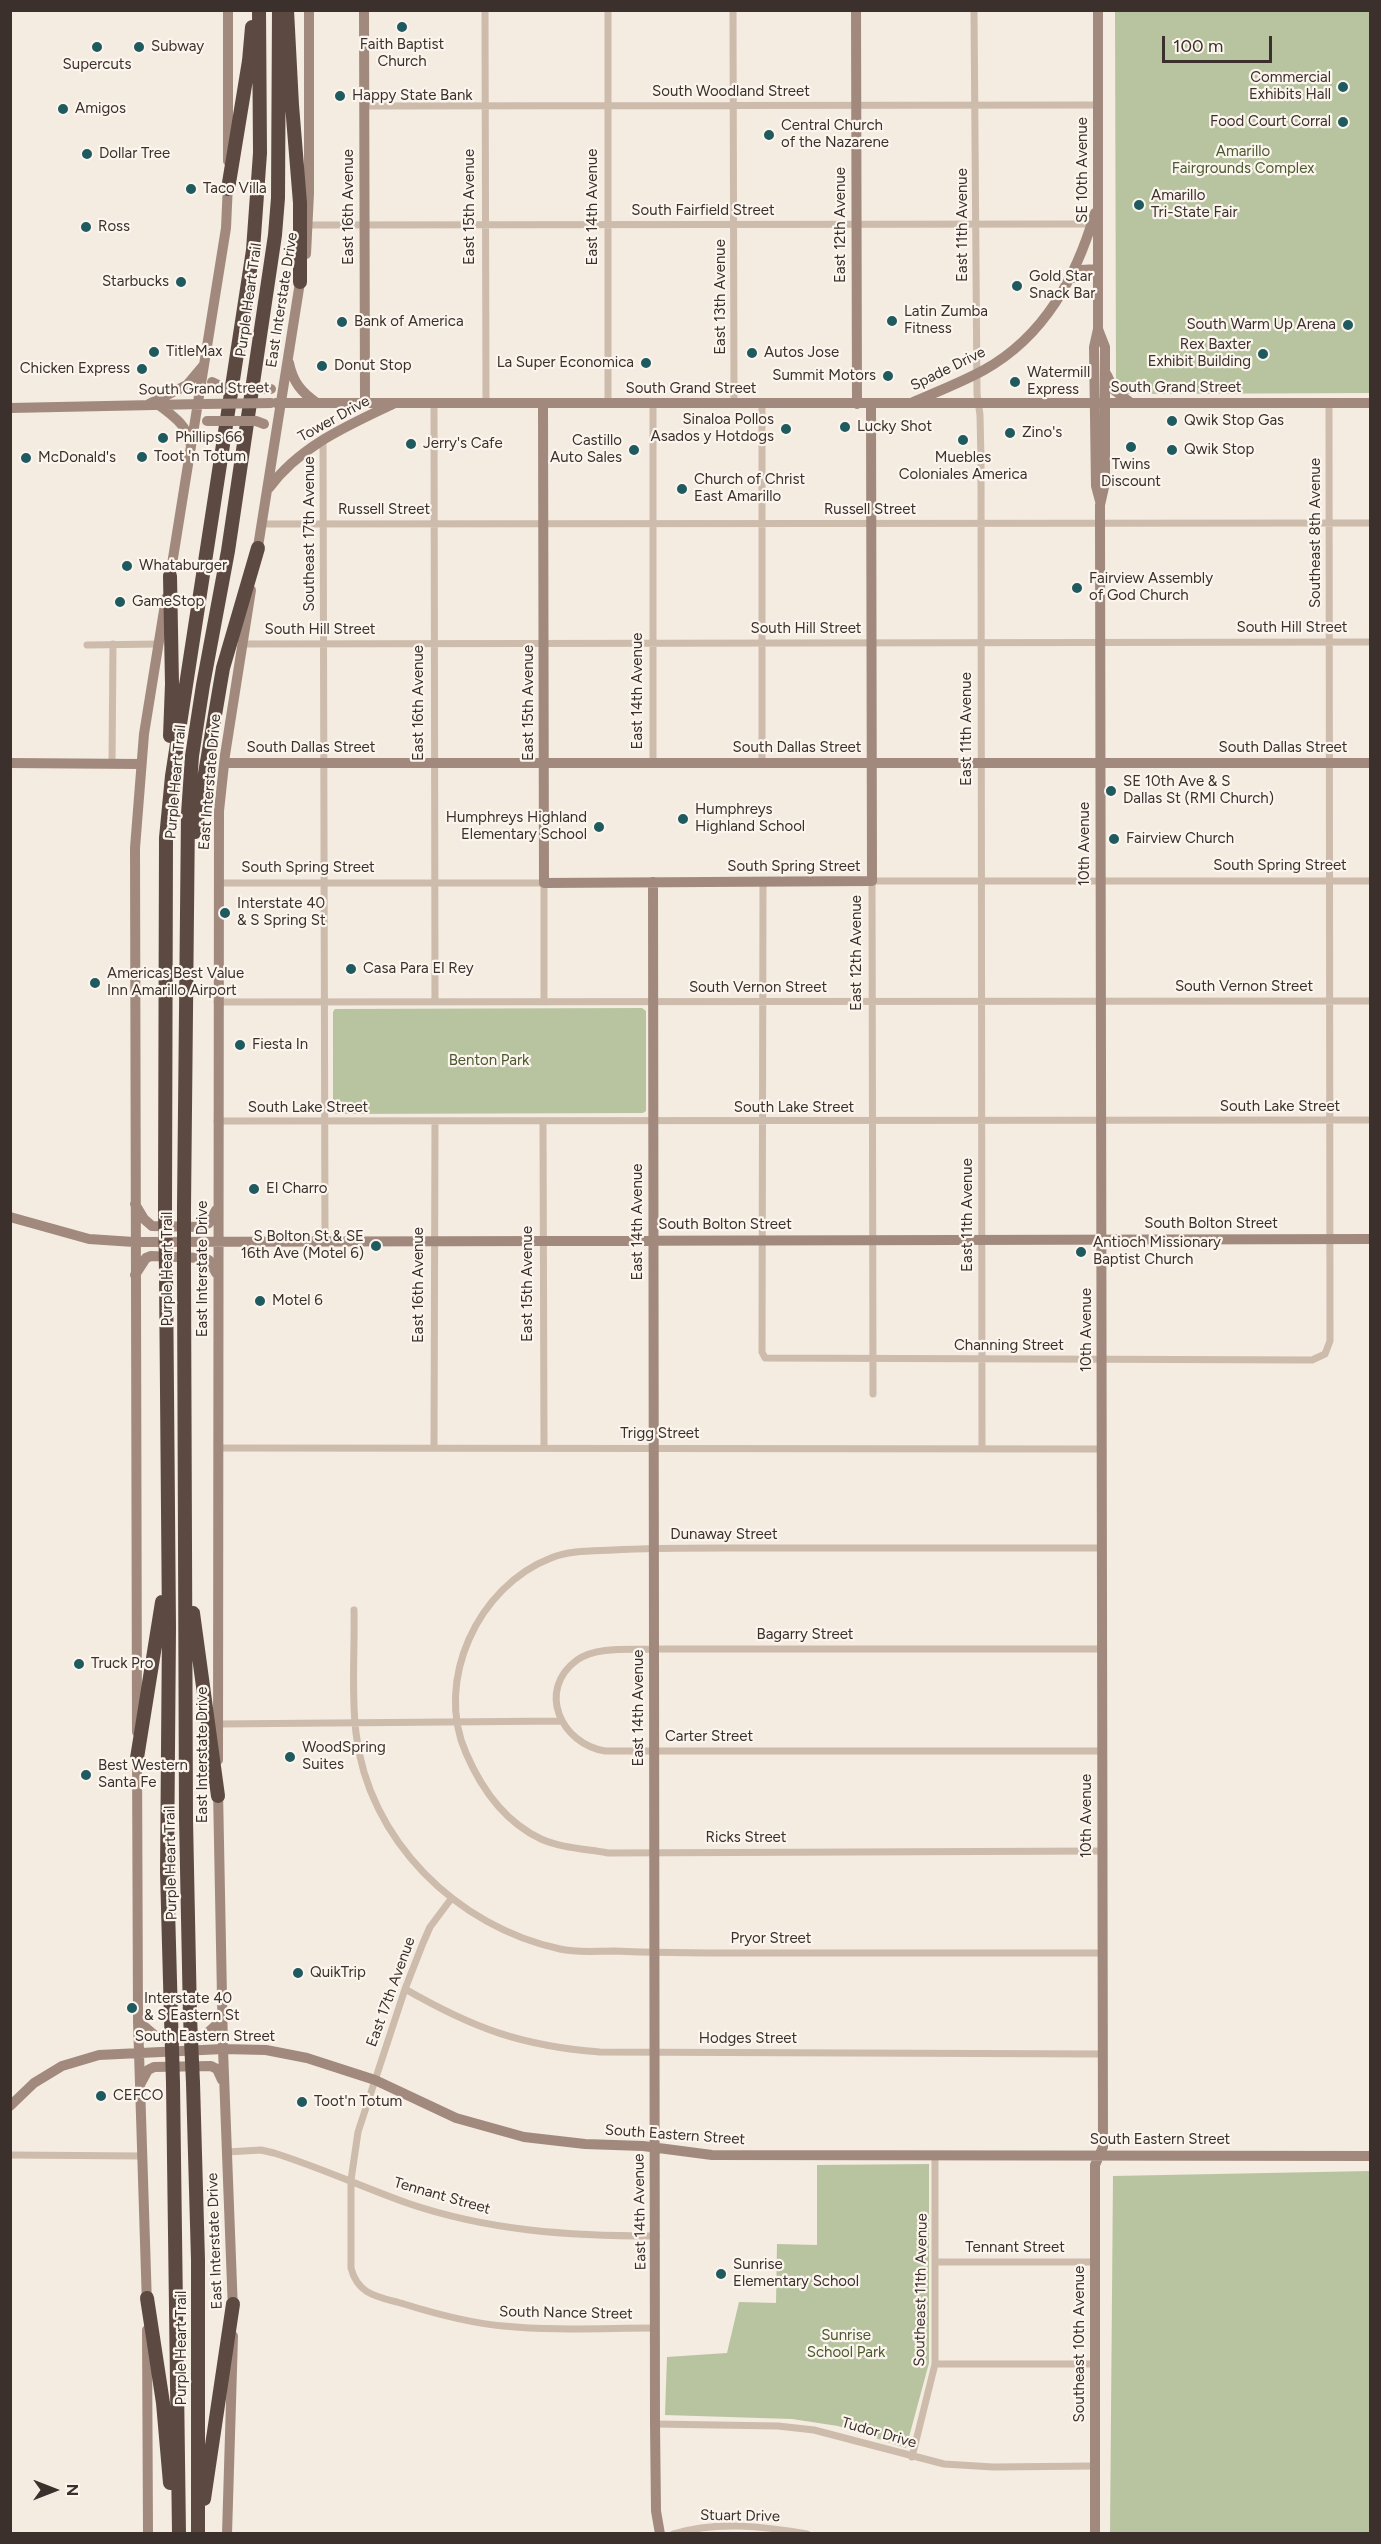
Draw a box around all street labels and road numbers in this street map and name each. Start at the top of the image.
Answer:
street label: South Woodland Street [652,83,810,101]
street label: SE 10th Avenue [1074,117,1092,223]
street label: East 16th Avenue [340,149,358,265]
street label: East 15th Avenue [461,149,479,265]
street label: East 14th Avenue [584,149,602,265]
street label: East 12th Avenue [832,167,850,283]
street label: East 11th Avenue [954,168,972,282]
street label: South Fairfield Street [631,202,775,220]
street label: East Interstate Drive [262,231,302,369]
street label: East 13th Avenue [712,239,730,355]
street label: Purple Heart Trail [232,242,266,358]
street label: Spade Drive [908,343,988,395]
street label: South Grand Street [138,379,270,399]
street label: South Grand Street [1110,379,1242,397]
street label: South Grand Street [625,380,757,398]
street label: Tower Drive [295,392,373,446]
street label: Southeast 17th Avenue [301,456,319,612]
street label: Southeast 8th Avenue [1307,458,1325,608]
street label: Russell Street [338,501,430,519]
street label: Russell Street [824,501,916,519]
street label: South Hill Street [1236,619,1348,637]
street label: South Hill Street [750,620,862,638]
street label: South Hill Street [264,621,376,639]
street label: East 14th Avenue [629,633,647,749]
street label: East 16th Avenue [410,645,428,761]
street label: East 15th Avenue [520,645,538,761]
street label: East 11th Avenue [958,672,976,786]
street label: East Interstate Drive [195,713,225,851]
street label: Purple Heart Trail [162,724,190,840]
street label: South Dallas Street [247,739,375,757]
street label: South Dallas Street [733,739,861,757]
street label: South Dallas Street [1219,739,1347,757]
street label: 10th Avenue [1076,802,1094,886]
street label: South Spring Street [1213,857,1347,875]
street label: South Spring Street [727,858,861,876]
street label: South Spring Street [241,859,375,877]
street label: East 12th Avenue [848,895,866,1011]
street label: South Vernon Street [1175,978,1313,996]
street label: South Vernon Street [689,979,827,997]
street label: South Lake Street [1220,1098,1340,1116]
street label: South Lake Street [248,1099,368,1117]
street label: South Lake Street [734,1099,854,1117]
street label: East 11th Avenue [959,1158,977,1272]
street label: East 14th Avenue [629,1164,647,1280]
street label: East Interstate Drive [194,1201,212,1337]
street label: Purple Heart Trail [159,1212,177,1326]
street label: South Bolton Street [1144,1215,1278,1233]
street label: South Bolton Street [658,1216,792,1234]
street label: East 15th Avenue [519,1226,537,1342]
street label: East 16th Avenue [410,1227,428,1343]
street label: 10th Avenue [1078,1288,1096,1372]
street label: Channing Street [954,1337,1064,1355]
street label: Trigg Street [620,1425,700,1443]
street label: Dunaway Street [670,1526,778,1544]
street label: Bagarry Street [756,1626,854,1644]
street label: East 14th Avenue [630,1650,648,1766]
street label: East Interstate Drive [194,1687,212,1823]
street label: Carter Street [665,1728,753,1746]
street label: 10th Avenue [1078,1774,1096,1858]
street label: Purple Heart Trail [161,1805,181,1921]
street label: Ricks Street [706,1829,786,1847]
street label: Pryor Street [731,1930,811,1948]
street label: East 17th Avenue [363,1935,419,2049]
street label: South Eastern Street [135,2028,275,2046]
street label: Hodges Street [699,2030,797,2048]
street label: South Eastern Street [604,2121,746,2149]
street label: South Eastern Street [1090,2131,1230,2149]
street label: East 14th Avenue [630,2153,650,2271]
street label: East Interstate Drive [204,2172,226,2310]
street label: Tennant Street [392,2174,492,2218]
street label: Southeast 11th Avenue [911,2213,931,2367]
street label: Tennant Street [965,2239,1065,2257]
street label: Southeast 10th Avenue [1071,2266,1089,2422]
street label: Purple Heart Trail [173,2291,191,2405]
street label: South Nance Street [499,2303,633,2323]
street label: Tudor Drive [840,2414,918,2452]
street label: Stuart Drive [700,2506,780,2526]

